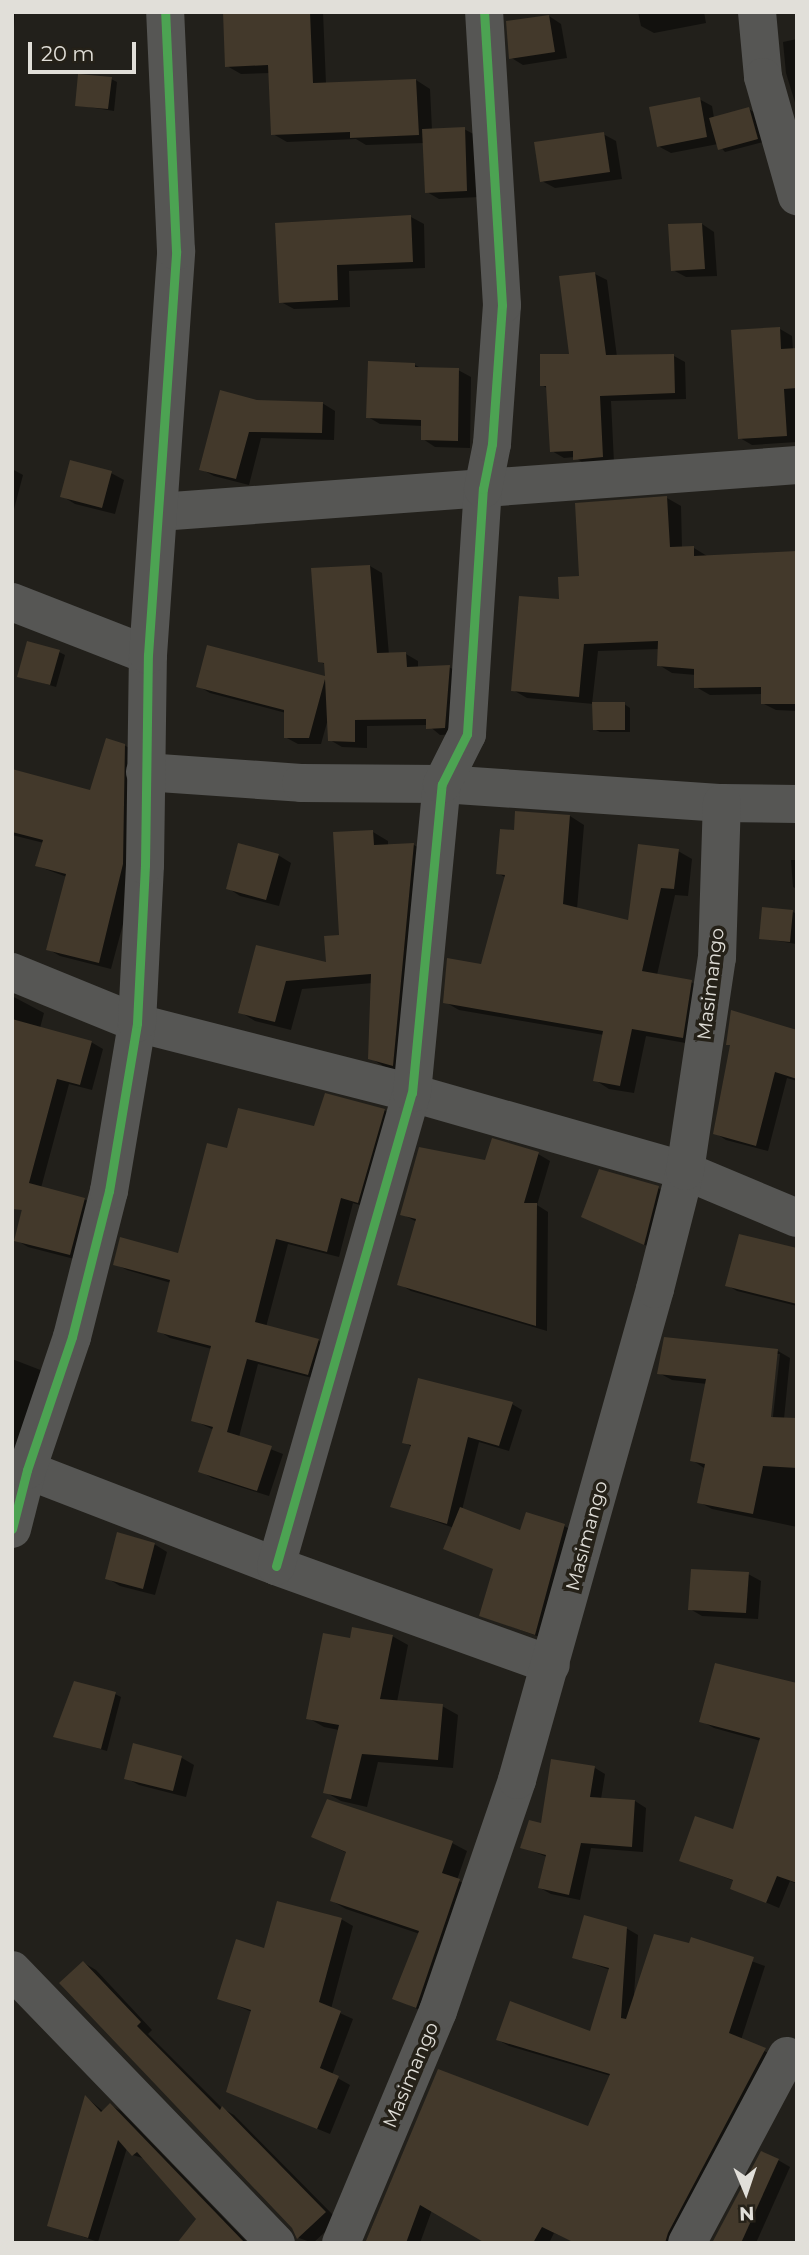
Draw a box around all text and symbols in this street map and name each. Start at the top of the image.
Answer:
scale bar [32,28,140,72]
text: 20 m [41,41,95,66]
street label: Masimango [693,927,729,1041]
street label: Masimango [561,1479,613,1593]
street label: Masimango [378,2019,444,2131]
north arrow [711,2157,781,2227]
text: N [739,2202,755,2225]

